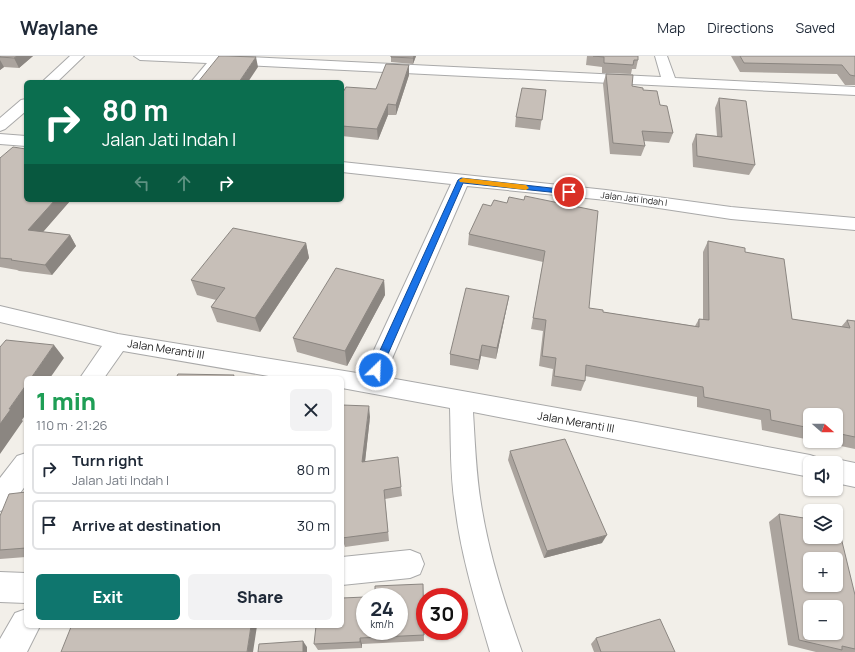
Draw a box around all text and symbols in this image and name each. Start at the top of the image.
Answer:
text: Waylane [20,15,98,41]
text: Map [657,18,685,37]
text: Directions [707,18,774,37]
text: Saved [796,18,835,37]
text: 80 m [102,91,168,129]
icon: right [36,96,88,148]
text: Jalan Jati Indah I [102,127,236,151]
icon: left [131,172,153,194]
icon: ahead [173,172,195,194]
icon: right [215,172,237,194]
pin [552,175,586,209]
icon: arrive [558,181,580,203]
street label: Jalan Jati Indah I [600,188,668,209]
street label: Jalan Meranti III [127,335,206,362]
position arrow [355,349,397,391]
text: 1 min [36,384,96,417]
button: close [290,389,332,431]
street label: Jalan Meranti III [537,407,616,436]
north arrow [803,408,843,448]
map controls [803,408,843,640]
text: 110 m · 21:26 [36,416,108,434]
text: Turn right [72,450,143,471]
button: sound [803,456,843,496]
icon: right [38,458,60,480]
text: 80 m [296,459,330,480]
text: Jalan Jati Indah I [72,471,169,489]
button: layers [803,504,843,544]
icon: arrive [38,514,60,536]
text: Arrive at destination [72,515,221,536]
text: 30 m [297,515,330,536]
button: + [803,552,843,592]
button: Exit [36,574,180,620]
button: Share [188,574,332,620]
speed limit sign: 30 [416,588,468,640]
text: 24 [370,595,394,622]
button: − [803,600,843,640]
text: km/h [370,617,394,631]

